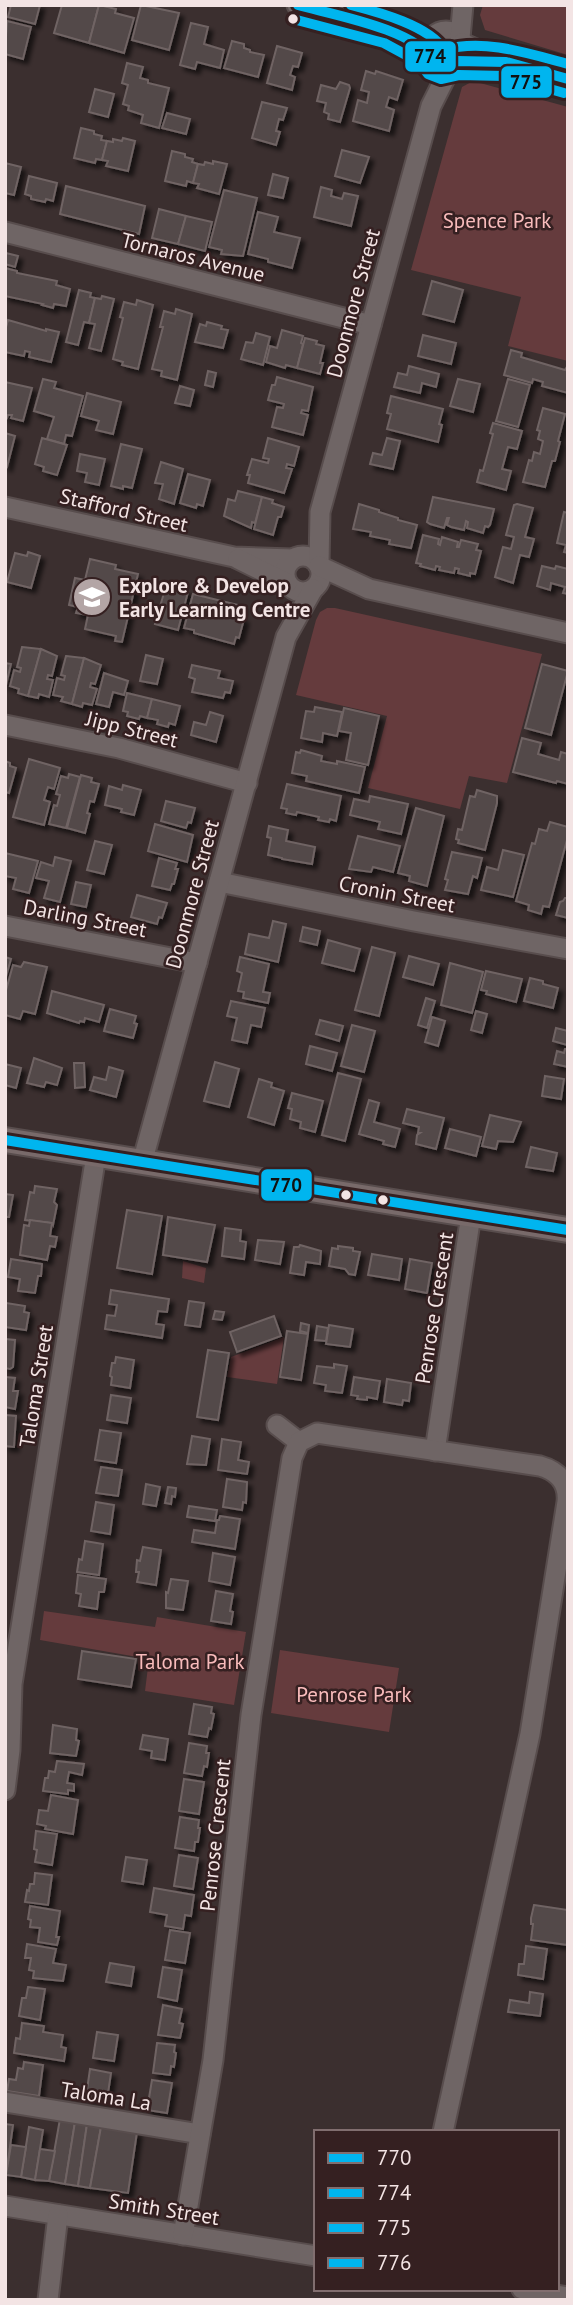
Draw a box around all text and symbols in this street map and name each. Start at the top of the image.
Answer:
unlabelled marker [286,12,300,26]
line badge: 774 [404,40,457,73]
text: 774 [414,44,446,68]
line badge: 775 [500,65,553,99]
text: 775 [510,70,542,94]
park label: Spence Park [443,207,551,234]
street label: Tornaros Avenue [118,226,268,288]
street label: Doonmore Street [320,226,386,380]
street label: Stafford Street [57,482,191,538]
place label: Explore & Develop Early Learning Centre [119,572,310,623]
school or university icon: Explore & Develop Early Learning Centre [71,576,113,618]
street label: Jipp Street [82,704,181,753]
street label: Doonmore Street [159,817,225,971]
street label: Cronin Street [337,870,457,918]
street label: Darling Street [21,893,149,943]
line badge: 770 [260,1168,313,1202]
text: 770 [270,1173,302,1197]
unlabelled marker [339,1188,353,1202]
unlabelled marker [376,1193,390,1207]
street label: Penrose Crescent [409,1230,459,1386]
street label: Taloma Street [13,1323,59,1449]
park label: Taloma Park [136,1648,244,1675]
park label: Penrose Park [296,1681,412,1708]
street label: Penrose Crescent [194,1757,236,1913]
street label: Taloma La [59,2076,153,2116]
legend [314,2130,559,2291]
text: 770 [377,2144,411,2171]
text: 774 [377,2179,411,2206]
street label: Smith Street [107,2187,221,2231]
text: 775 [377,2214,411,2241]
text: 776 [377,2249,411,2276]

